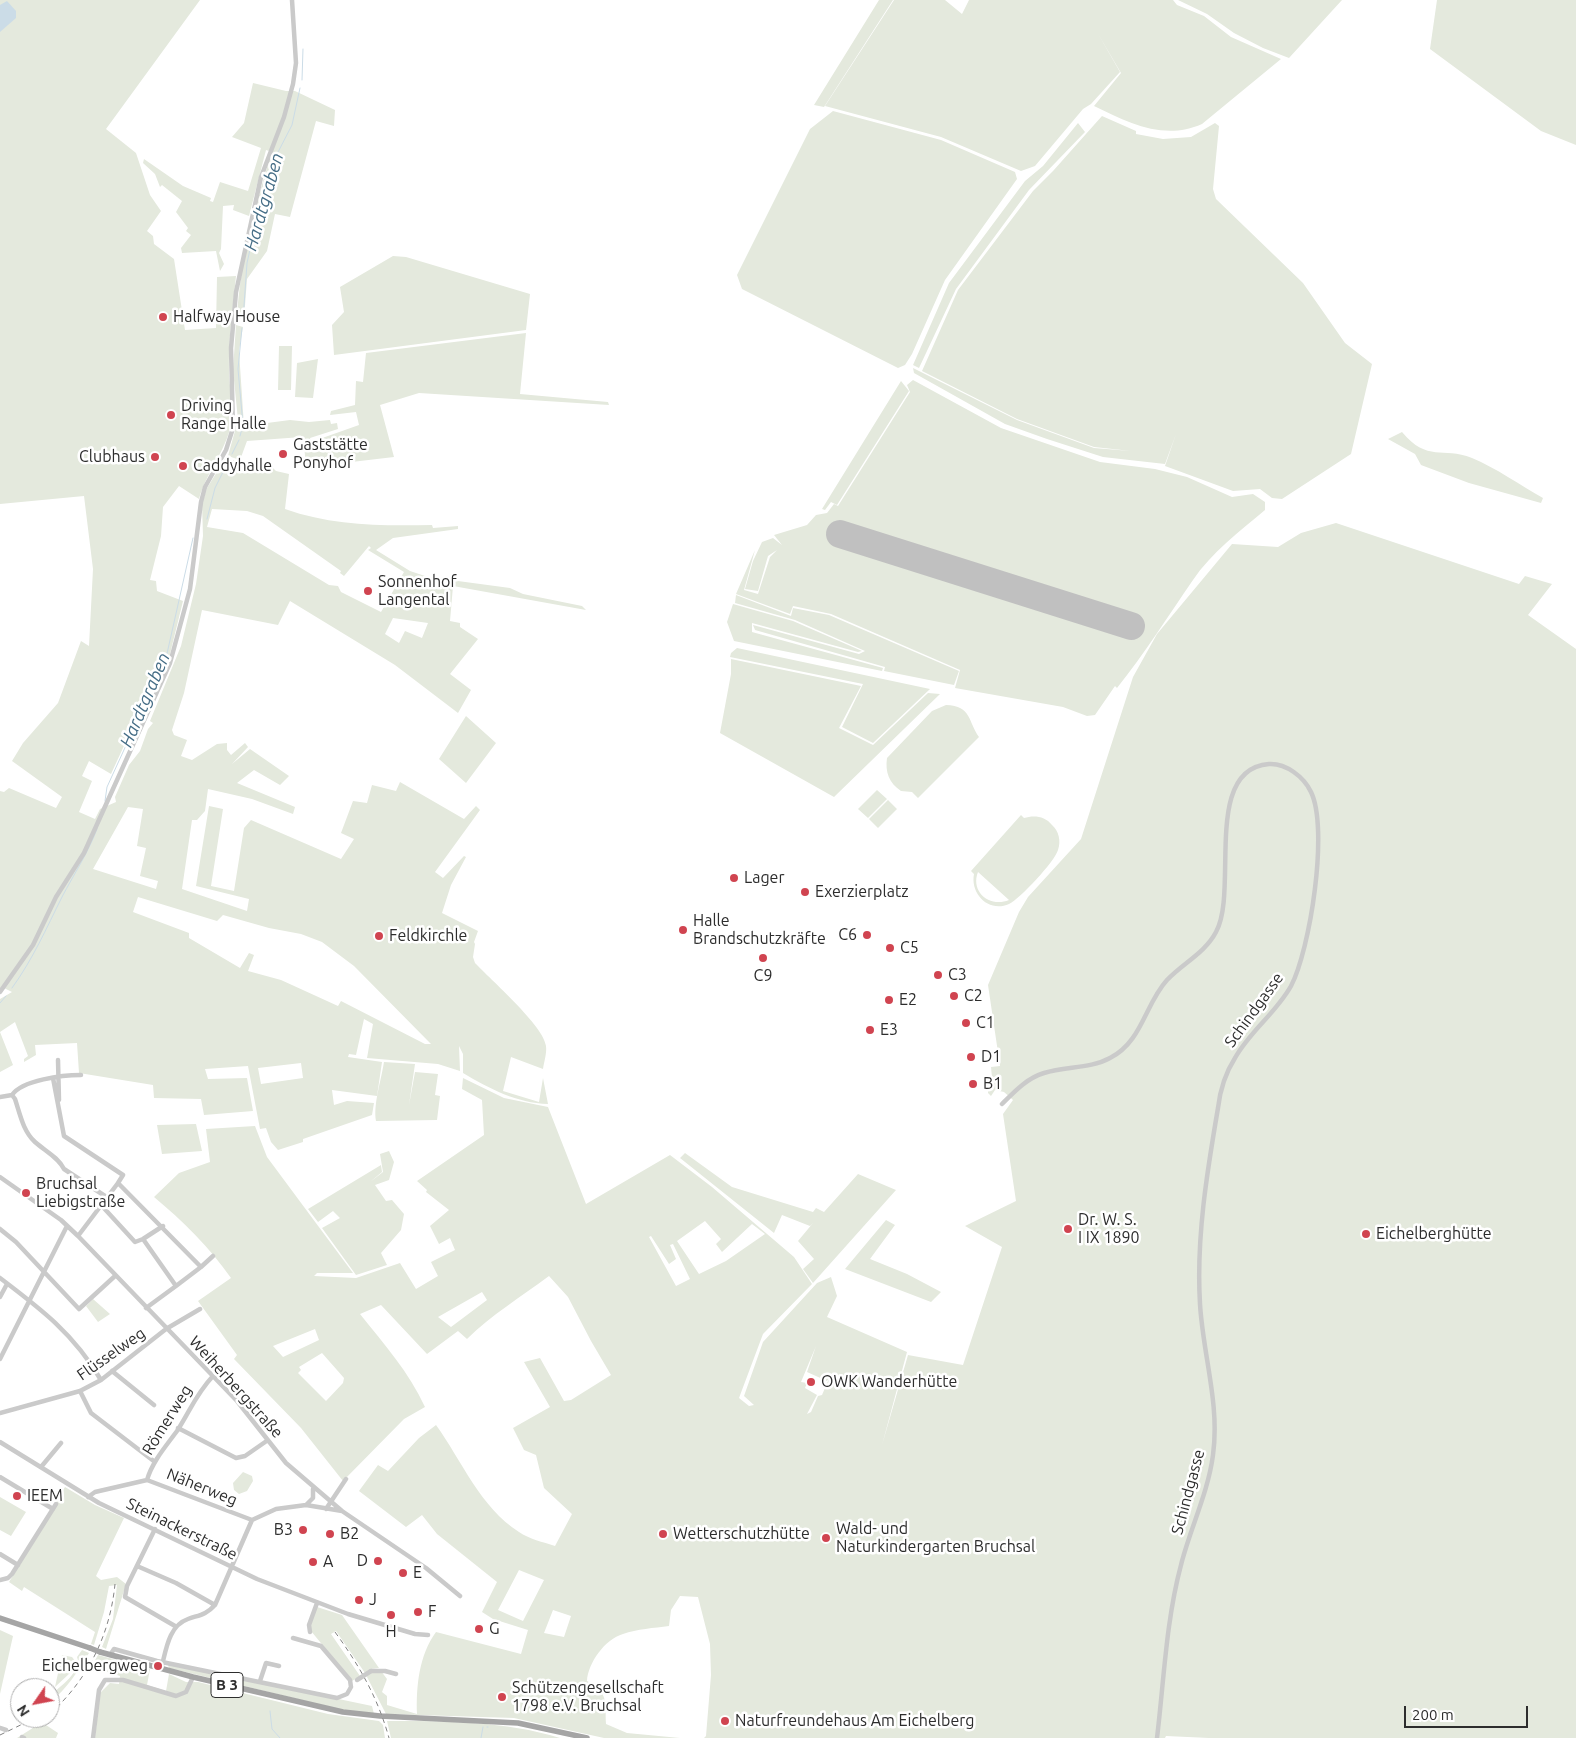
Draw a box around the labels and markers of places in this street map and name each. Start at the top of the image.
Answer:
place label: Halfway House [173,307,280,327]
marker: Halfway House [157,311,169,323]
place label: Driving Range Halle [181,396,267,434]
marker: Driving Range Halle [165,409,177,421]
place label: Gaststätte Ponyhof [293,435,368,473]
place label: Clubhaus [79,447,145,467]
marker: Gaststätte Ponyhof [277,448,289,460]
marker: Clubhaus [149,451,161,463]
place label: Caddyhalle [193,456,272,476]
marker: Caddyhalle [177,460,189,472]
place label: Sonnenhof Langental [378,572,457,610]
marker: Sonnenhof Langental [362,585,374,597]
place label: Lager [744,868,784,888]
marker: Lager [728,872,740,884]
place label: Exerzierplatz [815,882,909,902]
marker: Exerzierplatz [799,886,811,898]
place label: Halle Brandschutzkräfte [693,911,826,949]
marker: Halle Brandschutzkräfte [677,924,689,936]
place label: C6 [838,925,857,945]
place label: Feldkirchle [389,926,467,946]
marker: C6 [861,929,873,941]
marker: Feldkirchle [373,930,385,942]
place label: C5 [900,938,919,958]
marker: C5 [884,942,896,954]
marker: C9 [757,952,769,964]
place label: C3 [948,965,967,985]
place label: C9 [754,966,772,986]
marker: C3 [932,969,944,981]
place label: C2 [964,986,983,1006]
place label: E2 [899,990,917,1010]
marker: C2 [948,990,960,1002]
marker: E2 [883,994,895,1006]
place label: C1 [976,1013,995,1033]
marker: C1 [960,1017,972,1029]
place label: E3 [880,1020,898,1040]
marker: E3 [864,1024,876,1036]
place label: D1 [981,1047,1001,1067]
marker: D1 [965,1051,977,1063]
place label: B1 [983,1074,1002,1094]
marker: B1 [967,1078,979,1090]
place label: Bruchsal Liebigstraße [36,1174,125,1212]
marker: Bruchsal Liebigstraße [20,1187,32,1199]
place label: Dr. W. S. I IX 1890 [1078,1210,1139,1248]
marker: Dr. W. S. I IX 1890 [1062,1223,1074,1235]
place label: Eichelberghütte [1376,1224,1492,1244]
marker: Eichelberghütte [1360,1228,1372,1240]
place label: OWK Wanderhütte [821,1372,957,1392]
marker: OWK Wanderhütte [805,1376,817,1388]
place label: IEEM [27,1486,63,1506]
marker: IEEM [11,1490,23,1502]
place label: Wald- und Naturkindergarten Bruchsal [836,1519,1035,1557]
place label: B3 [274,1520,293,1540]
marker: B3 [297,1524,309,1536]
place label: B2 [340,1524,359,1544]
place label: Wetterschutzhütte [673,1524,810,1544]
marker: B2 [324,1528,336,1540]
marker: Wetterschutzhütte [657,1528,669,1540]
marker: Wald- und Naturkindergarten Bruchsal [820,1532,832,1544]
place label: D [357,1551,368,1571]
place label: A [323,1552,333,1572]
marker: D [372,1555,384,1567]
marker: A [307,1556,319,1568]
place label: E [413,1563,422,1583]
marker: E [397,1567,409,1579]
place label: J [369,1590,377,1610]
marker: J [353,1594,365,1606]
place label: F [428,1602,436,1622]
marker: F [412,1606,424,1618]
marker: H [385,1609,397,1621]
place label: G [489,1619,500,1639]
place label: H [385,1622,397,1642]
marker: G [473,1623,485,1635]
place label: Eichelbergweg [42,1656,148,1676]
marker: Eichelbergweg [152,1660,164,1672]
place label: Schützengesellschaft 1798 e.V. Bruchsal [512,1678,664,1716]
marker: Schützengesellschaft 1798 e.V. Bruchsal [496,1691,508,1703]
place label: Naturfreundehaus Am Eichelberg [735,1711,974,1731]
marker: Naturfreundehaus Am Eichelberg [719,1715,731,1727]

